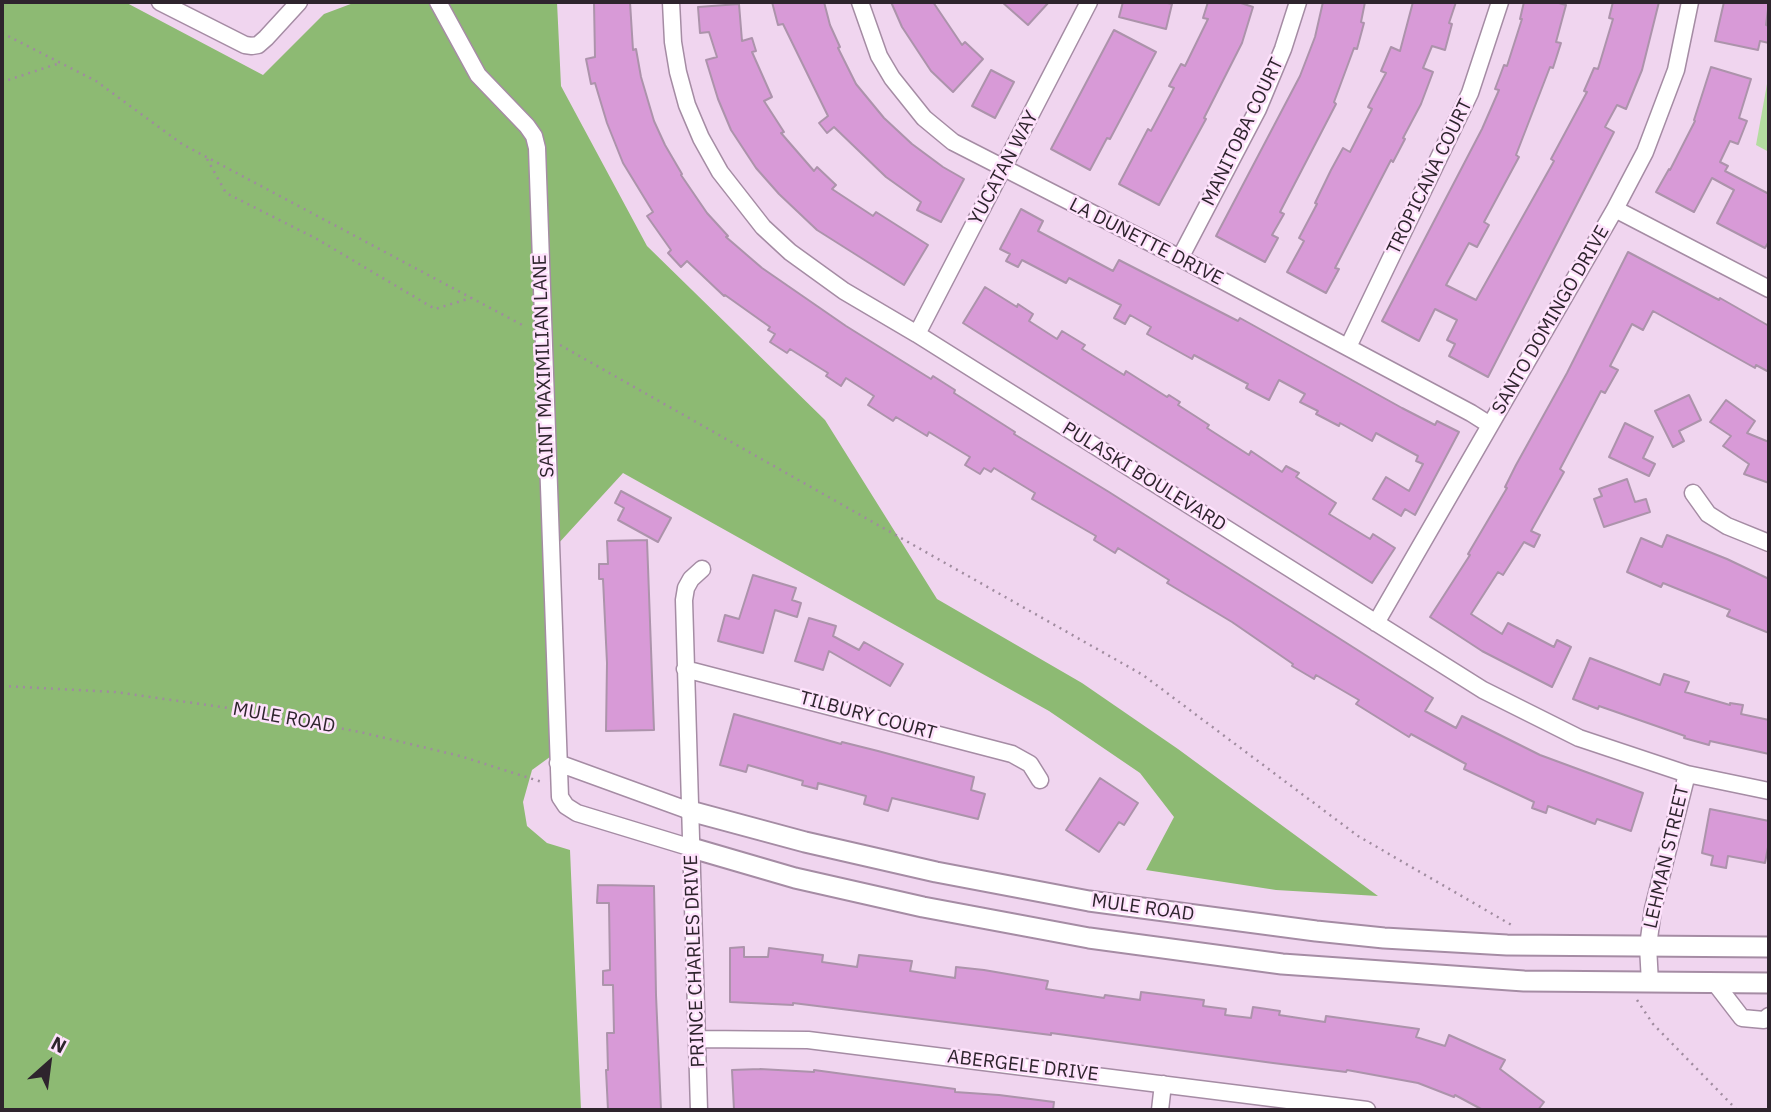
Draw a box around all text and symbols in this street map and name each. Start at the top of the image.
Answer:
street label: MANITOBA COURT [1197,54,1289,210]
street label: TROPICANA COURT [1383,96,1477,258]
street label: YUCATAN WAY [964,107,1044,229]
street label: LA DUNETTE DRIVE [1065,193,1227,291]
street label: SANTO DOMINGO DRIVE [1488,222,1614,418]
street label: SAINT MAXIMILIAN LANE [529,254,559,478]
street label: PULASKI BOULEVARD [1058,417,1230,537]
street label: TILBURY COURT [797,687,939,745]
street label: MULE ROAD [231,698,337,738]
street label: LEHMAN STREET [1639,783,1695,931]
street label: PRINCE CHARLES DRIVE [680,854,710,1068]
street label: MULE ROAD [1090,890,1196,926]
north arrow [14,1028,84,1098]
text: N [47,1031,71,1058]
street label: ABERGELE DRIVE [946,1045,1100,1087]

